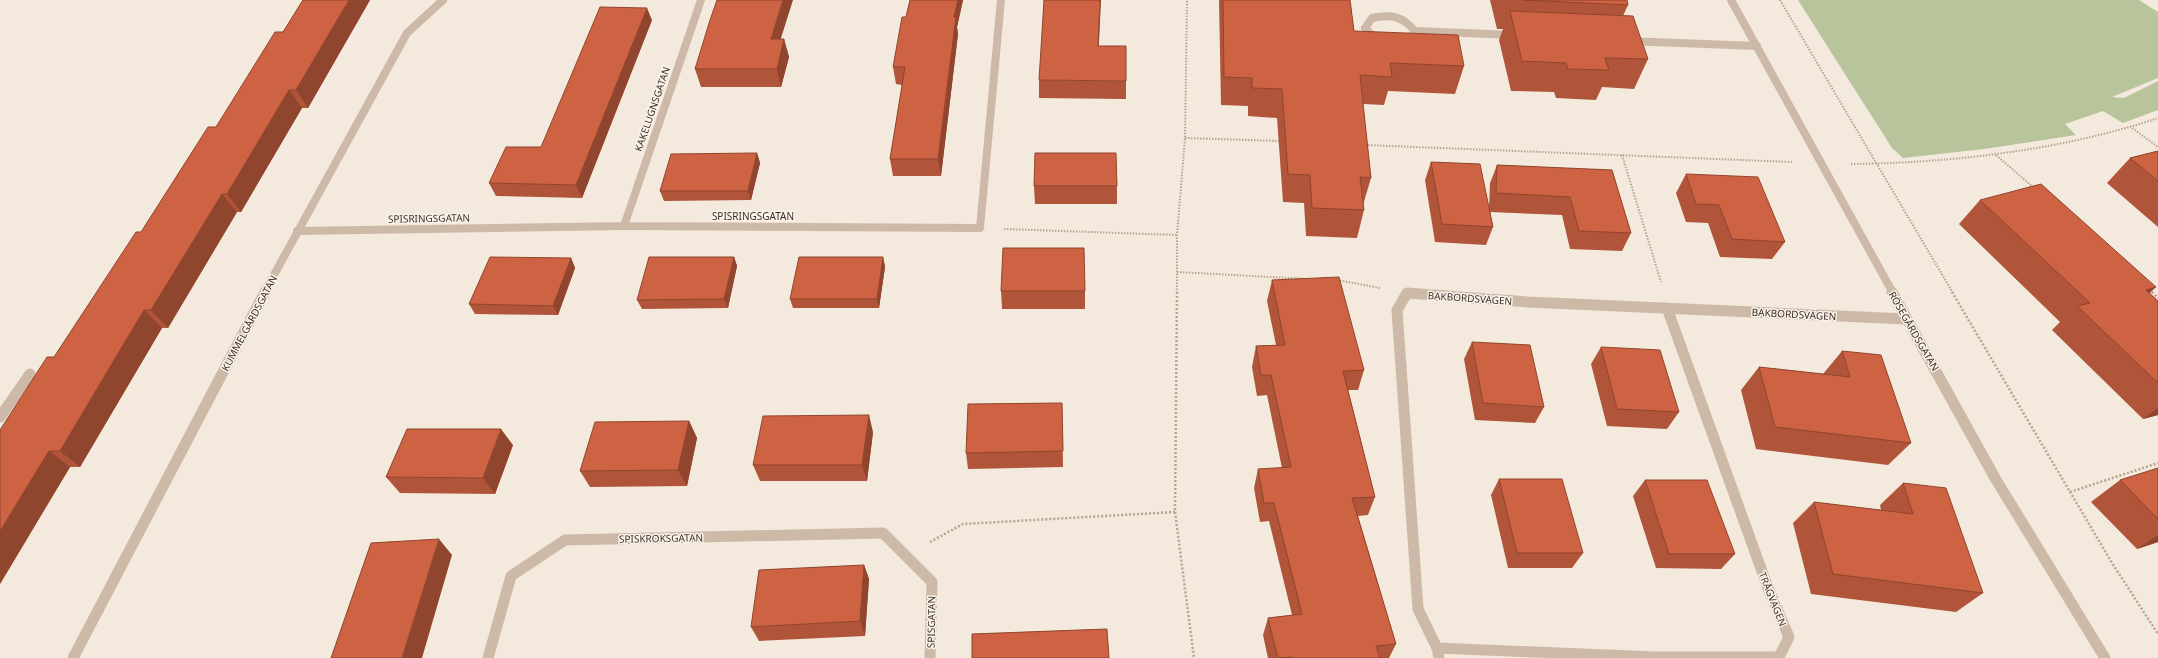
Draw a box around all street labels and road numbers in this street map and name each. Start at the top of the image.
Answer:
street label: KAKELUGNSGATAN [631,65,673,153]
street label: SPISRINGSGATAN [712,209,794,223]
street label: SPISRINGSGATAN [388,210,470,226]
street label: KUMMELGÅRDSGATAN [218,273,280,373]
street label: BAKBORDSVÄGEN [1427,288,1513,308]
street label: RÖSEGÅRDSGATAN [1886,289,1942,373]
street label: BAKBORDSVÄGEN [1751,305,1837,323]
street label: SPISKROKSGATAN [619,530,703,546]
street label: TRÅGVÄGEN [1756,570,1790,628]
street label: SPISGATAN [924,596,938,648]

